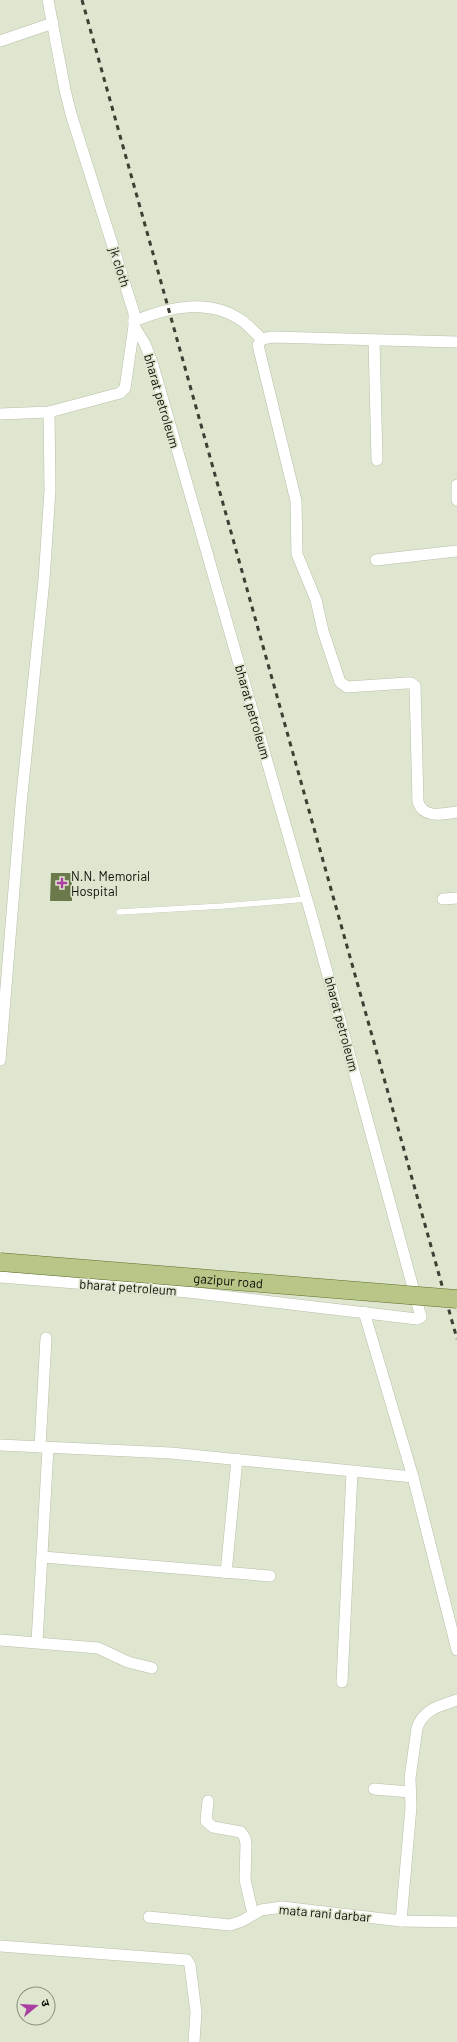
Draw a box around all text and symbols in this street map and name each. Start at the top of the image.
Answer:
street label: jk cloth [106,244,134,289]
street label: bharat petroleum [141,352,183,450]
street label: bharat petroleum [232,663,274,761]
place label: N.N. Memorial Hospital [71,868,150,899]
marker: N.N. Memorial Hospital [56,877,68,889]
street label: bharat petroleum [322,975,362,1073]
street label: gazipur road [193,1270,264,1291]
street label: bharat petroleum [79,1276,177,1298]
street label: mata rani darbar [278,1901,372,1925]
north arrow [16,1986,56,2026]
text: उ [39,1998,53,2008]

